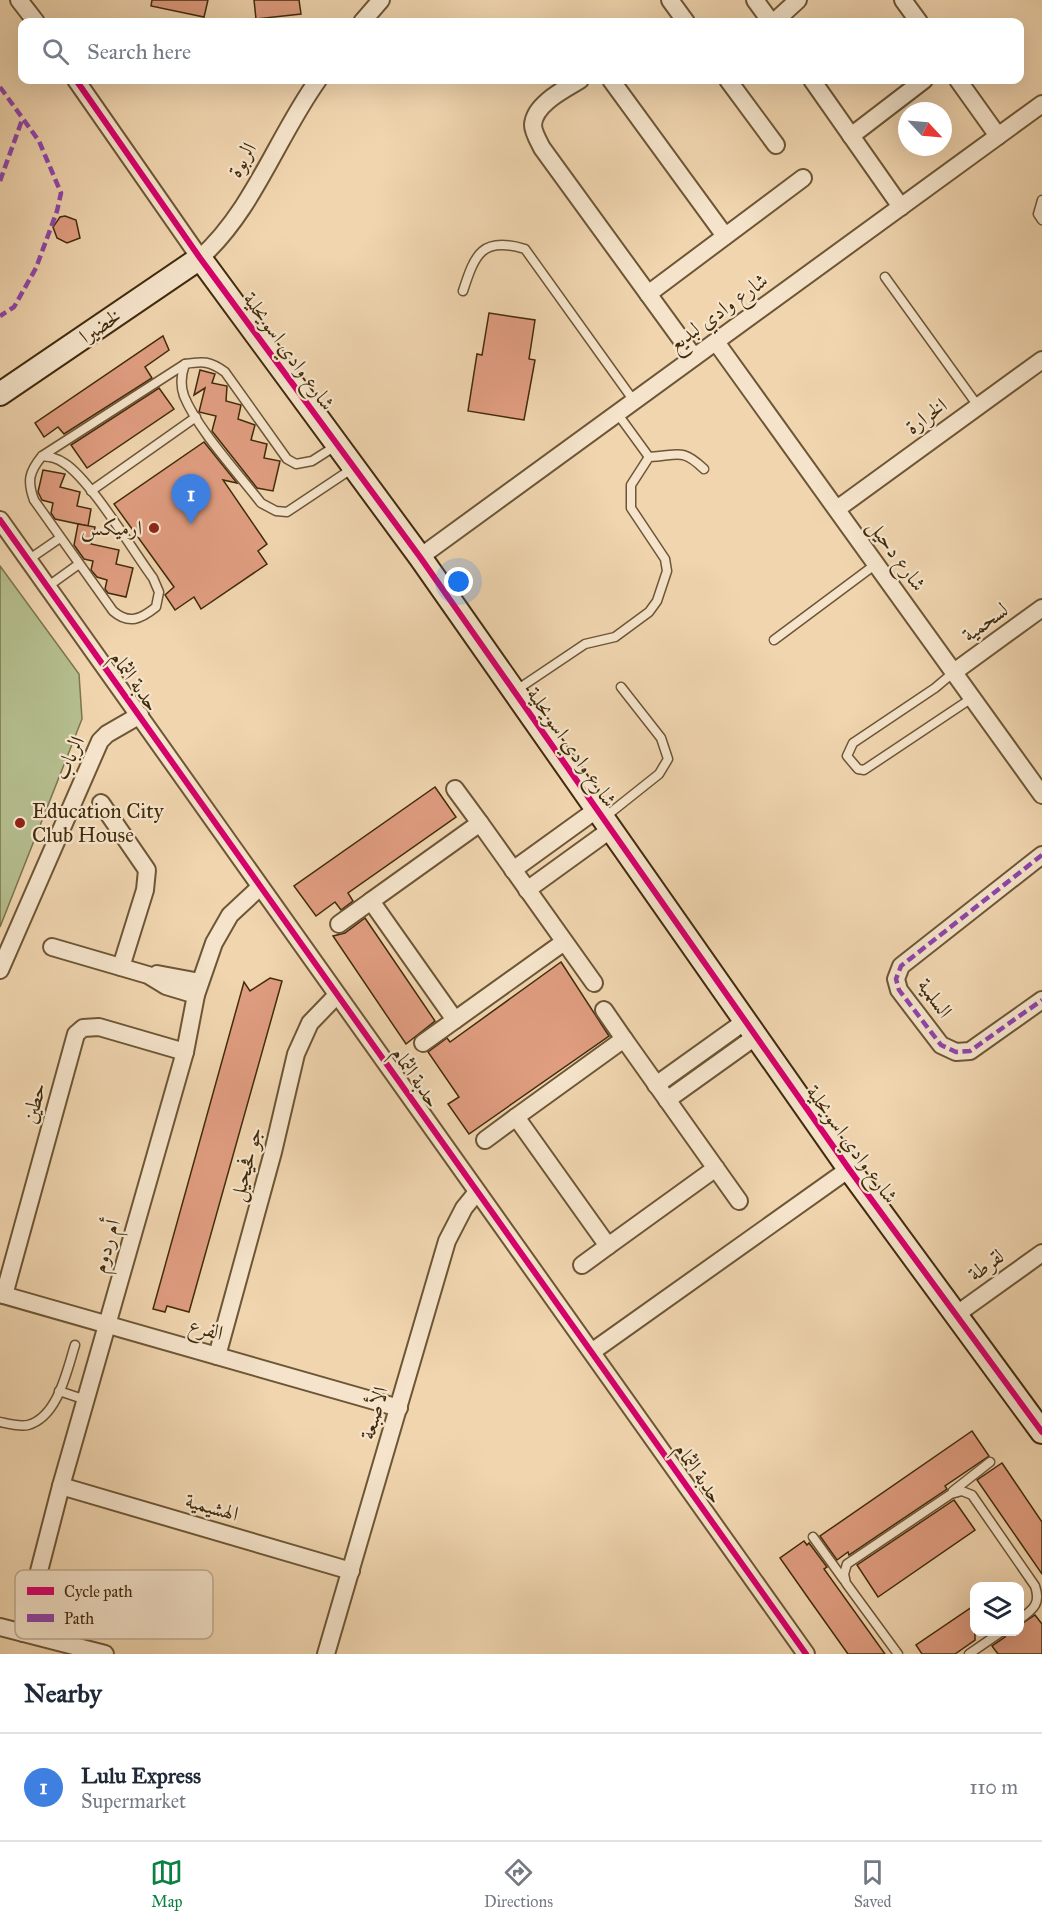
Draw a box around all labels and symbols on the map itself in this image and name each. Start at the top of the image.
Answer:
north arrow [898,102,952,156]
street label: الربوة [222,138,262,182]
street label: شارع وادي لبديع [663,267,776,362]
street label: شارع وادي اسويحلية [233,287,341,418]
street label: لخضيرا [74,303,126,349]
street label: الخرارة [900,392,952,440]
pin: 1 [172,474,210,524]
street label: شارع دحيل [858,514,932,599]
place label: ارميكس [81,515,142,542]
marker: ارميكس [147,521,161,535]
your location [444,567,473,596]
street label: لسحمية [957,596,1013,648]
street label: حدبة الثمام [100,646,166,719]
street label: شارع وادي اسويحلية [517,682,623,815]
street label: الرباب [48,732,90,784]
place label: Education City Club House [32,798,165,848]
marker: Education City Club House [13,816,27,830]
street label: السلمية [912,973,958,1023]
street label: حدبة الثمام [382,1041,446,1115]
street label: حطين [16,1080,52,1126]
street label: شارع وادي اسويحلية [796,1080,904,1211]
street label: جو فحيحيل [224,1124,270,1205]
street label: أم ردوم [84,1216,131,1277]
street label: لقرطة [963,1243,1009,1287]
street label: الفرع [184,1312,226,1351]
street label: الأصبعة [352,1383,394,1442]
street label: حدبة الثمام [665,1437,729,1511]
street label: الهشيمية [182,1487,242,1527]
legend [15,1570,213,1639]
text: Cycle path [64,1582,133,1601]
text: Path [64,1609,94,1628]

